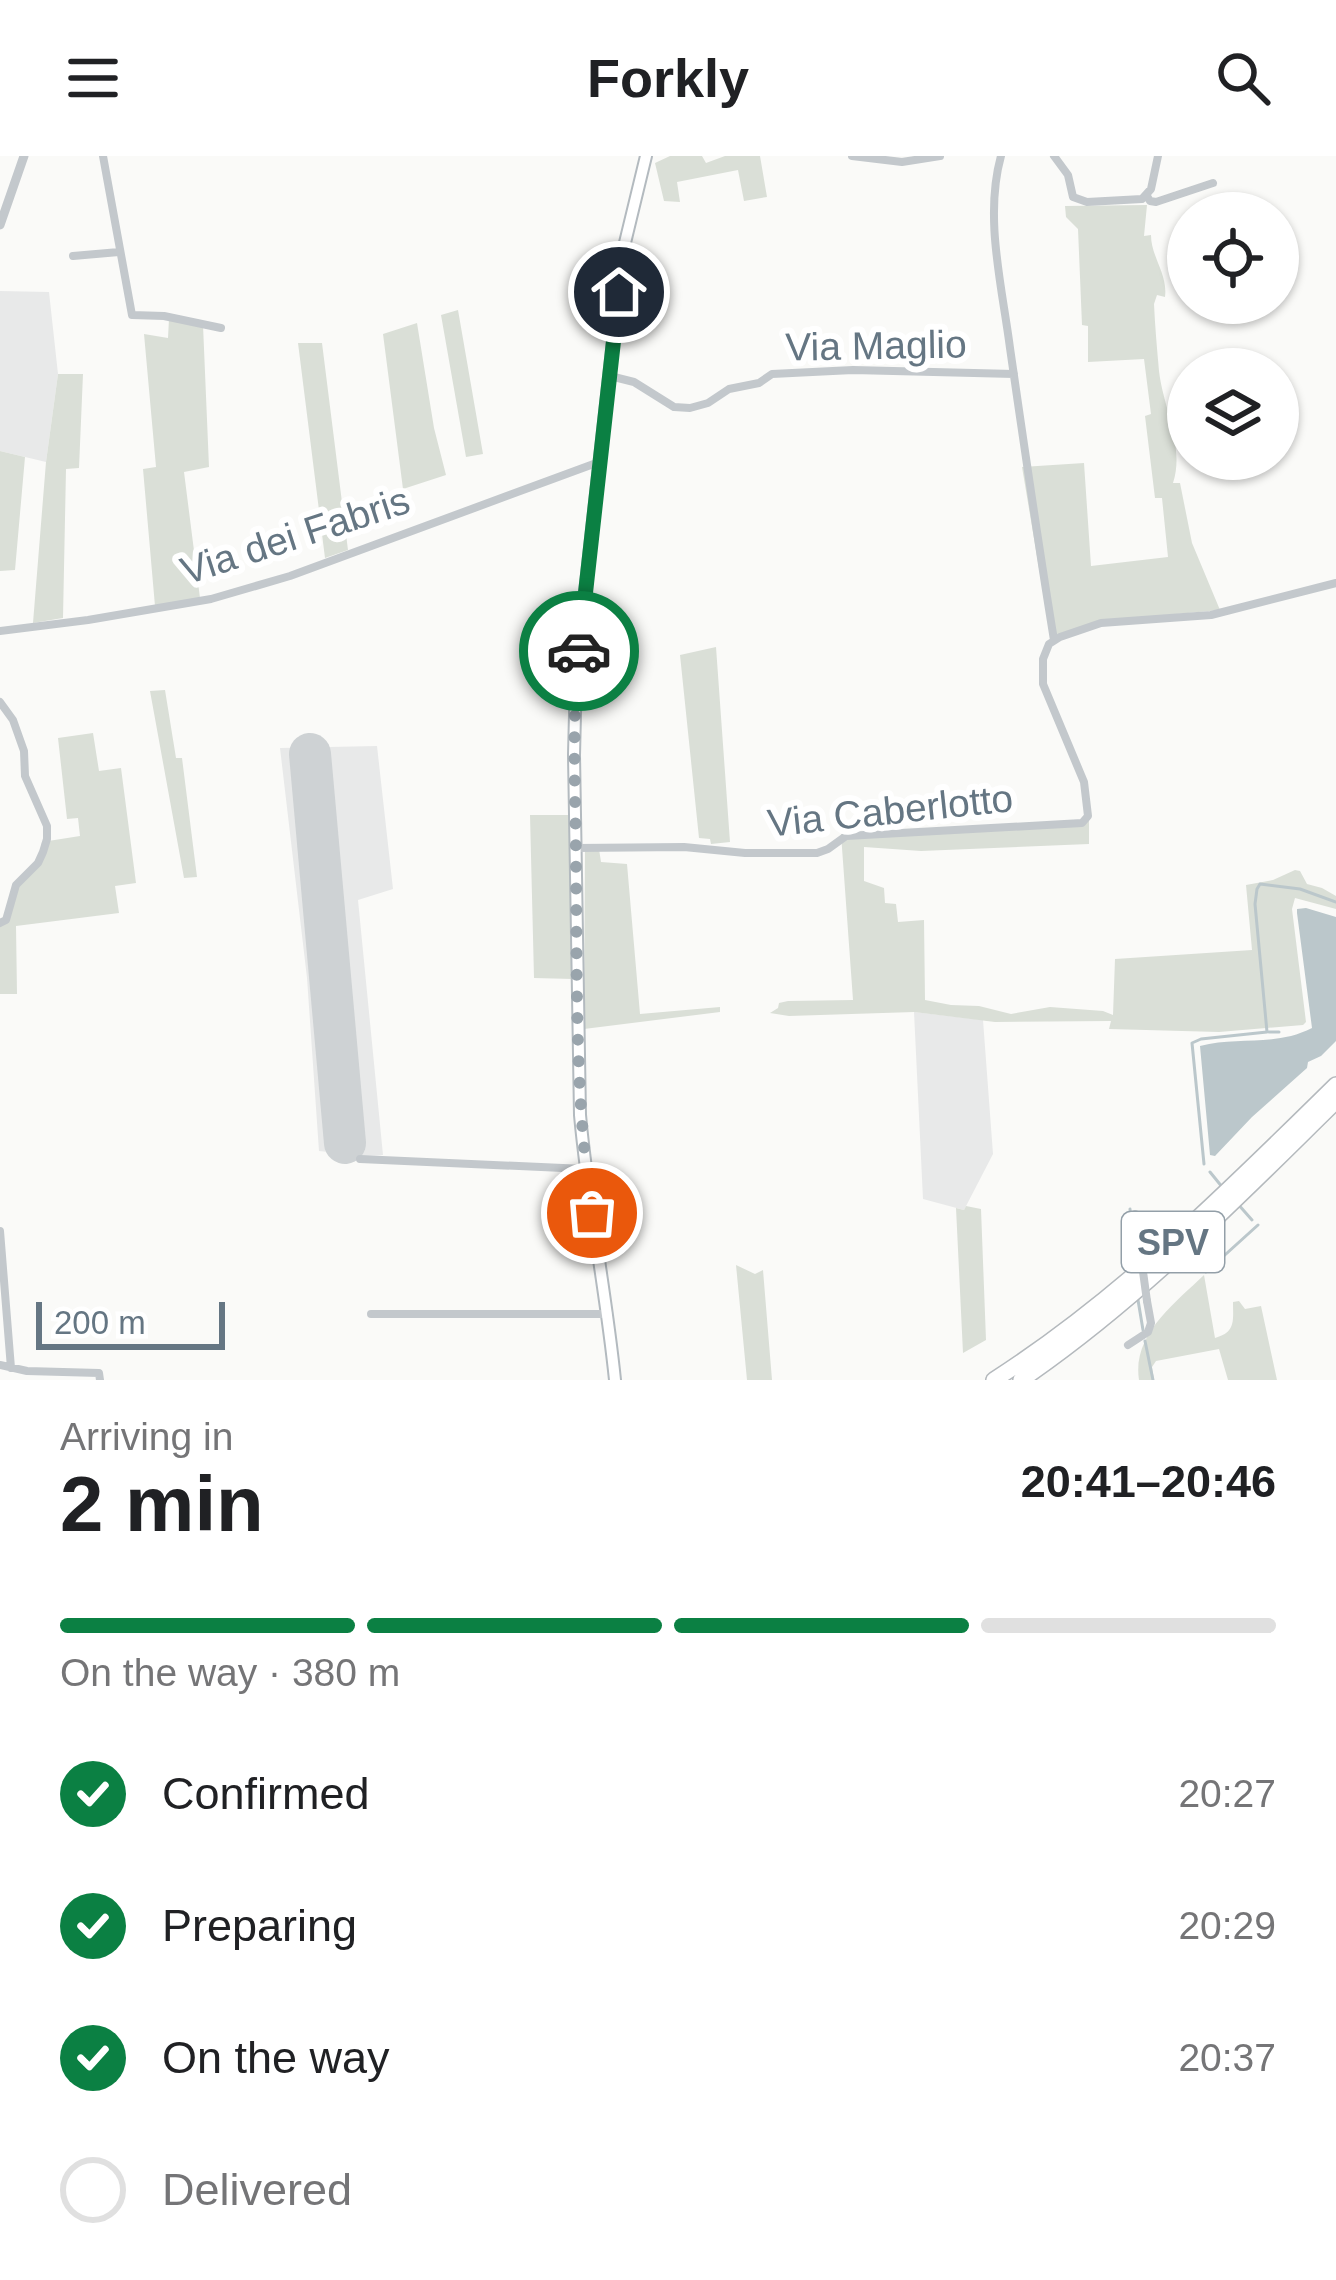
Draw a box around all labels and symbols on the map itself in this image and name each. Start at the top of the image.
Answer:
pin [568,241,670,343]
street label: Via Maglio [785,322,967,369]
street label: Via dei Fabris [175,478,415,593]
courier [519,591,639,711]
street label: Via Caberlotto [765,776,1015,845]
pin [541,1162,643,1264]
road number: SPV [1122,1212,1224,1272]
scale bar [36,1296,225,1349]

